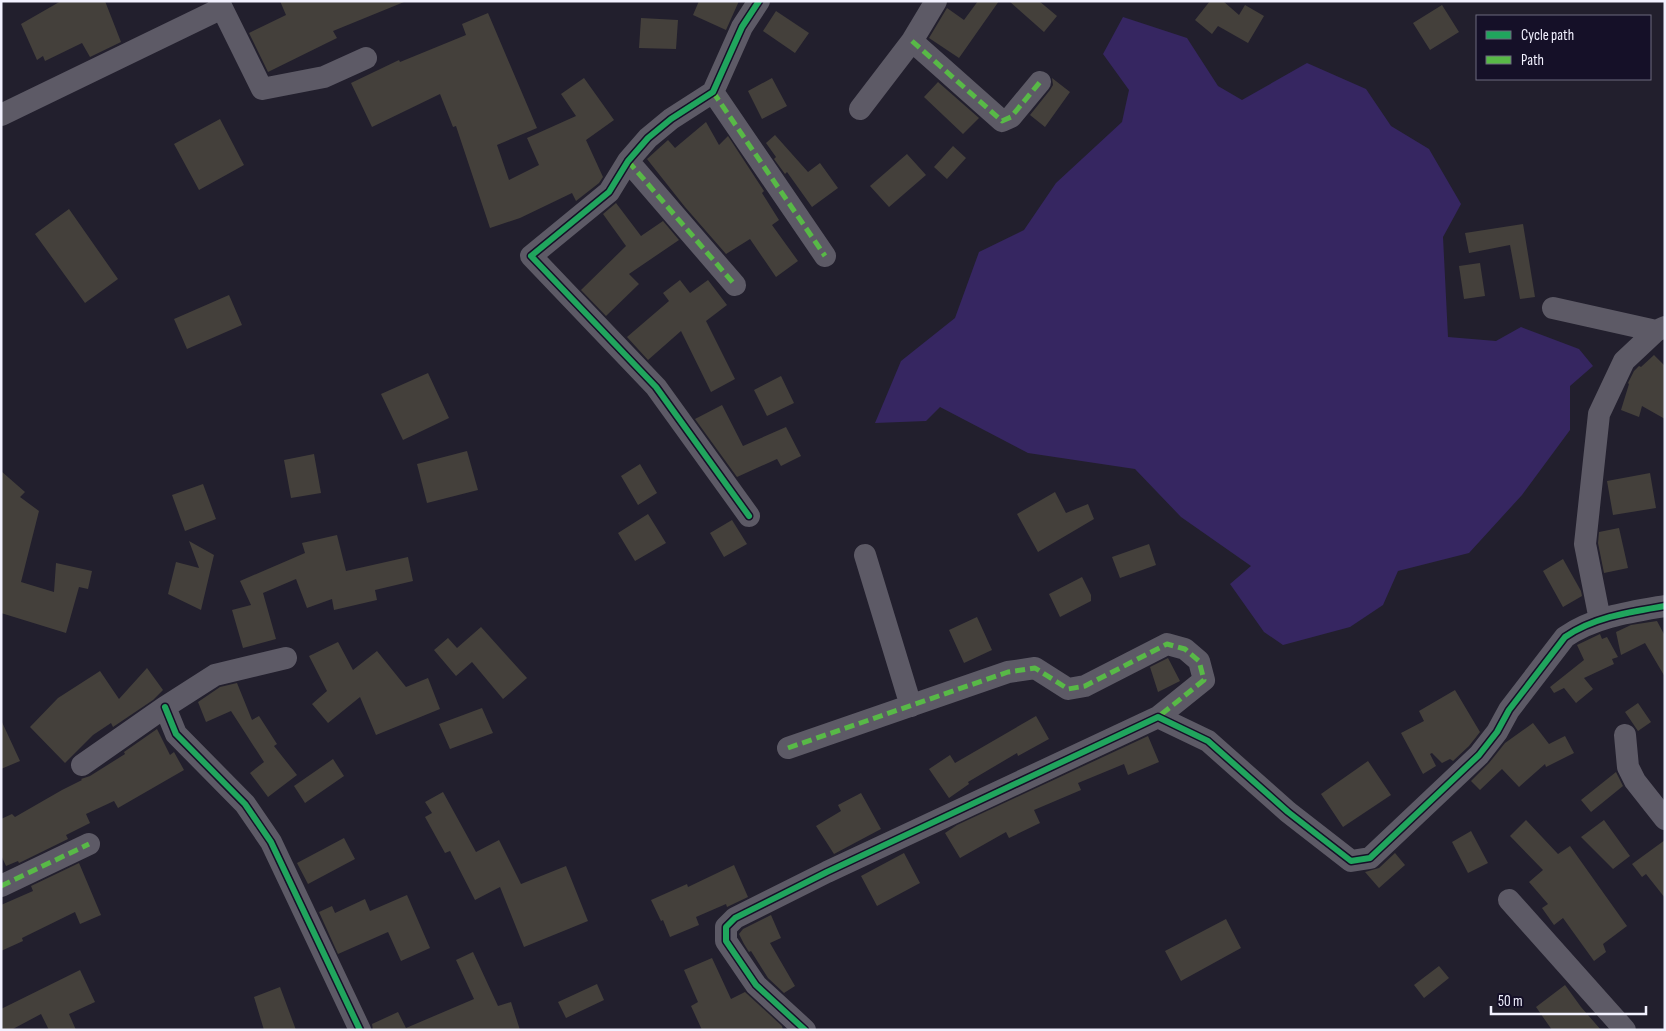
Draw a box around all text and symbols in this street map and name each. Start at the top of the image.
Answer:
legend [1476,15,1651,80]
text: Cycle path [1521,26,1574,45]
text: Path [1521,51,1544,70]
scale bar [1491,984,1646,1016]
text: 50 m [1498,992,1523,1011]

